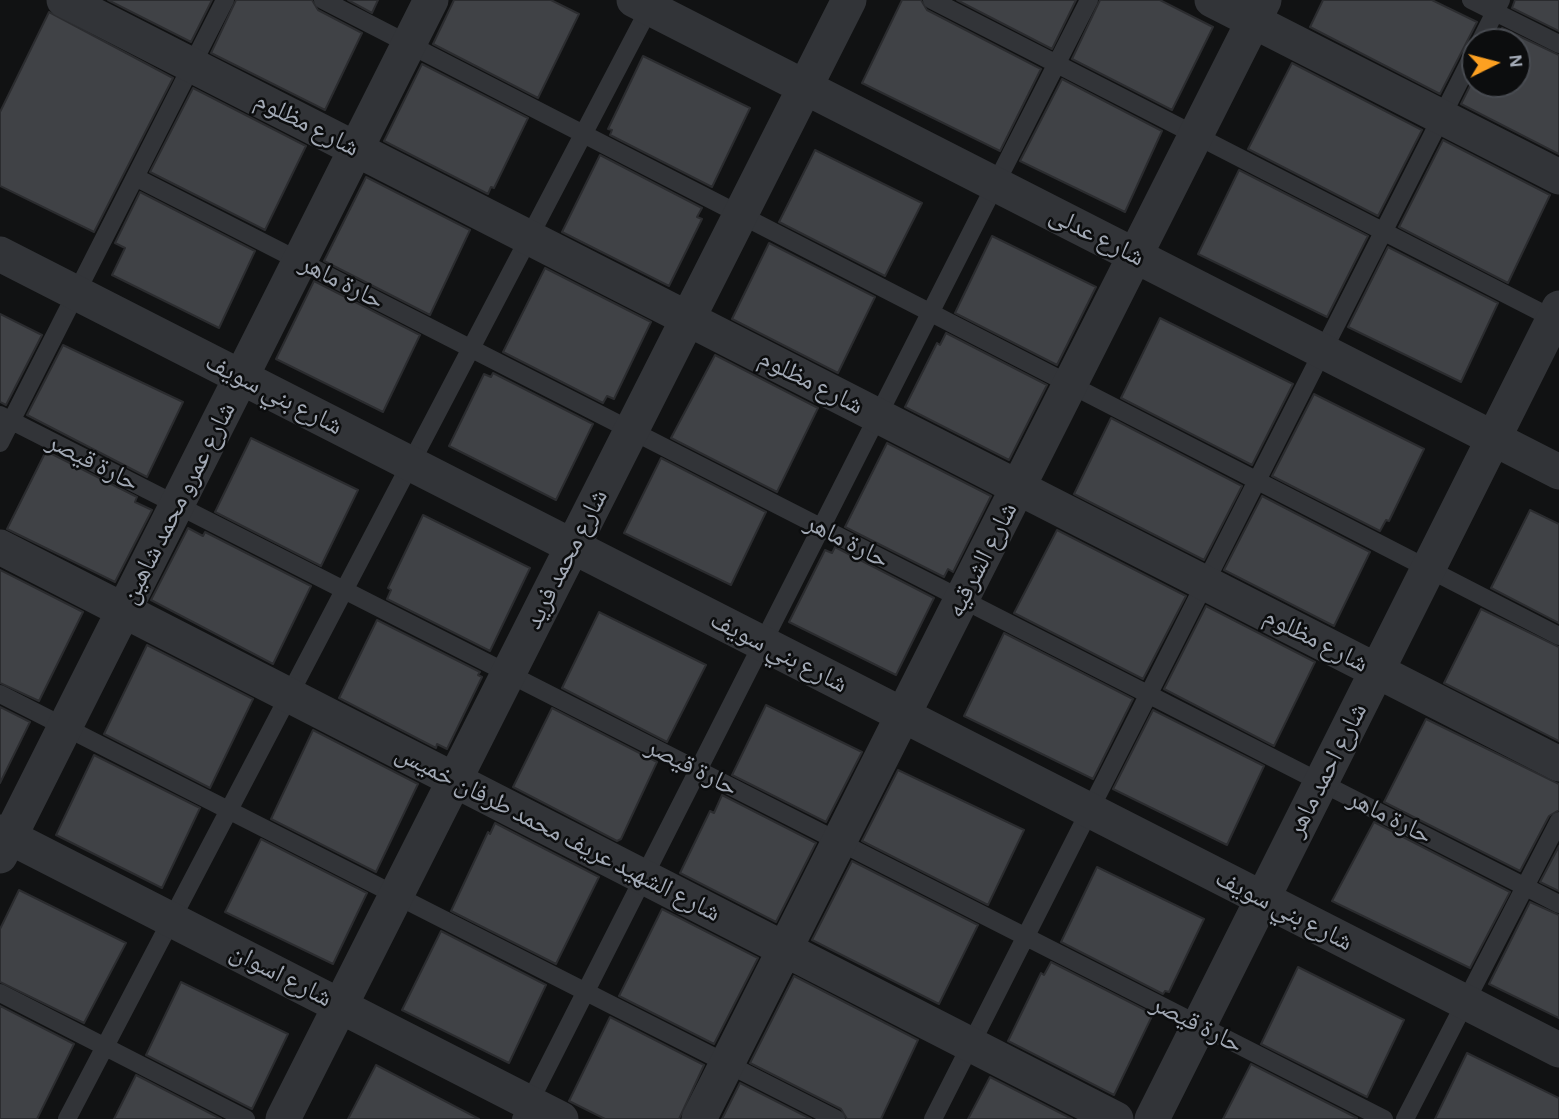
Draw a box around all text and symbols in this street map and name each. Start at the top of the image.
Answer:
north arrow [1461,28,1531,98]
text: N [1505,53,1526,69]
street label: شارع مظلوم [249,84,365,164]
street label: شارع عدلى [1044,199,1150,273]
street label: حارة ماهر [295,248,389,316]
street label: شارع مظلوم [753,342,869,422]
street label: شارع بني سويف [200,346,348,442]
street label: شارع عمرو محمد شاهين [114,397,242,609]
street label: حارة قيصر [42,426,144,498]
street label: شارع محمد فريد [517,484,615,634]
street label: شارع الشرقيه [940,497,1024,623]
street label: حارة ماهر [800,507,894,575]
street label: شارع مظلوم [1258,600,1374,680]
street label: شارع بني سويف [705,604,853,700]
street label: شارع احمد ماهر [1280,698,1374,842]
street label: حارة قيصر [641,731,743,803]
street label: شارع الشهيد عريف محمد طرفان خميس [390,737,726,929]
street label: حارة ماهر [1343,783,1437,851]
street label: شارع بني سويف [1210,862,1358,958]
street label: شارع اسوان [225,936,337,1014]
street label: حارة قيصر [1146,988,1248,1060]

